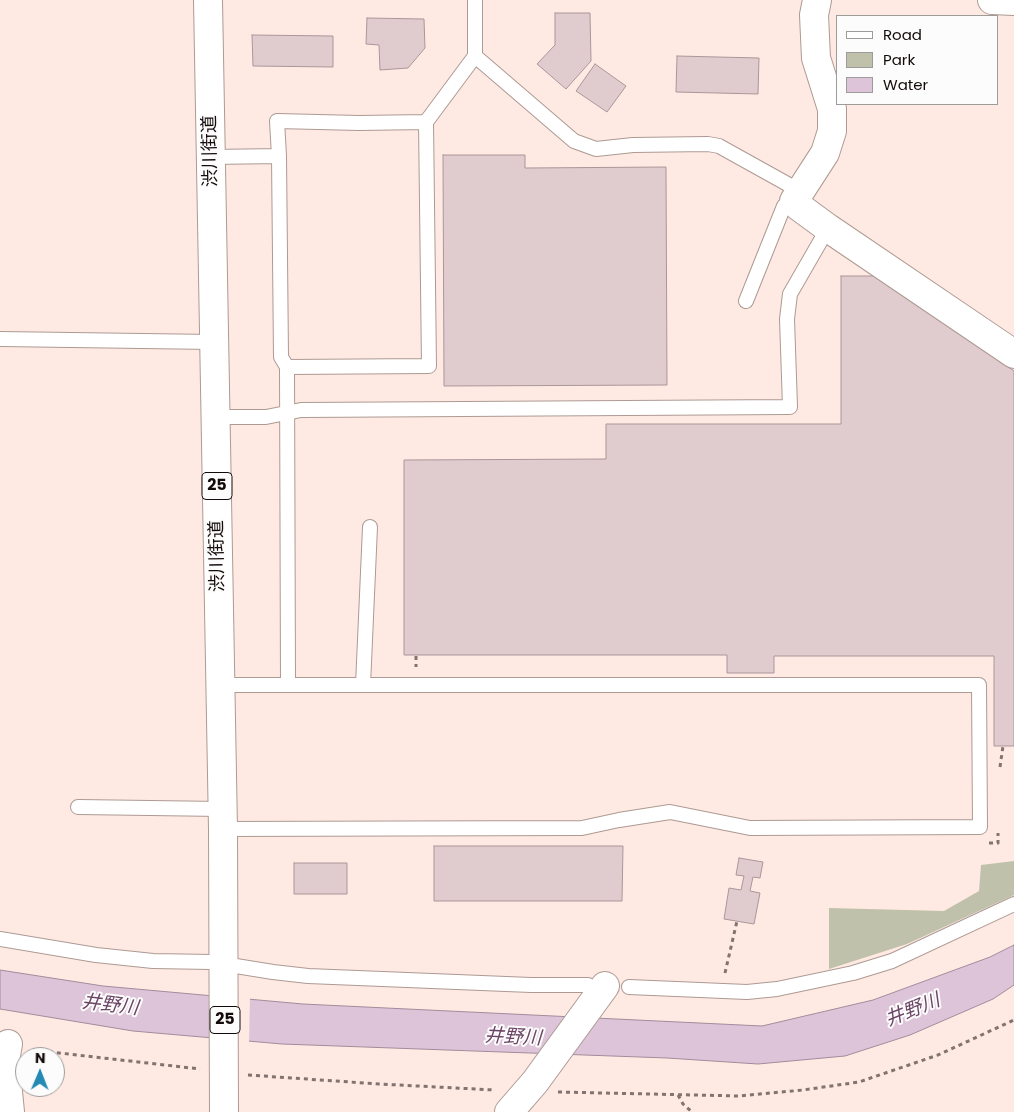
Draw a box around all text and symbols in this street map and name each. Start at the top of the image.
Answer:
legend [836,15,999,105]
text: Road [883,24,922,45]
text: Park [883,49,915,70]
text: Water [883,74,928,95]
street label: 渋川街道 [200,115,222,187]
road number: 25 [202,472,232,500]
street label: 渋川街道 [207,520,229,592]
water label: 井野川 [882,990,944,1032]
water label: 井野川 [80,991,140,1021]
road number: 25 [210,1006,240,1034]
water label: 井野川 [484,1025,542,1051]
north arrow [15,1047,65,1097]
text: N [35,1048,46,1068]

